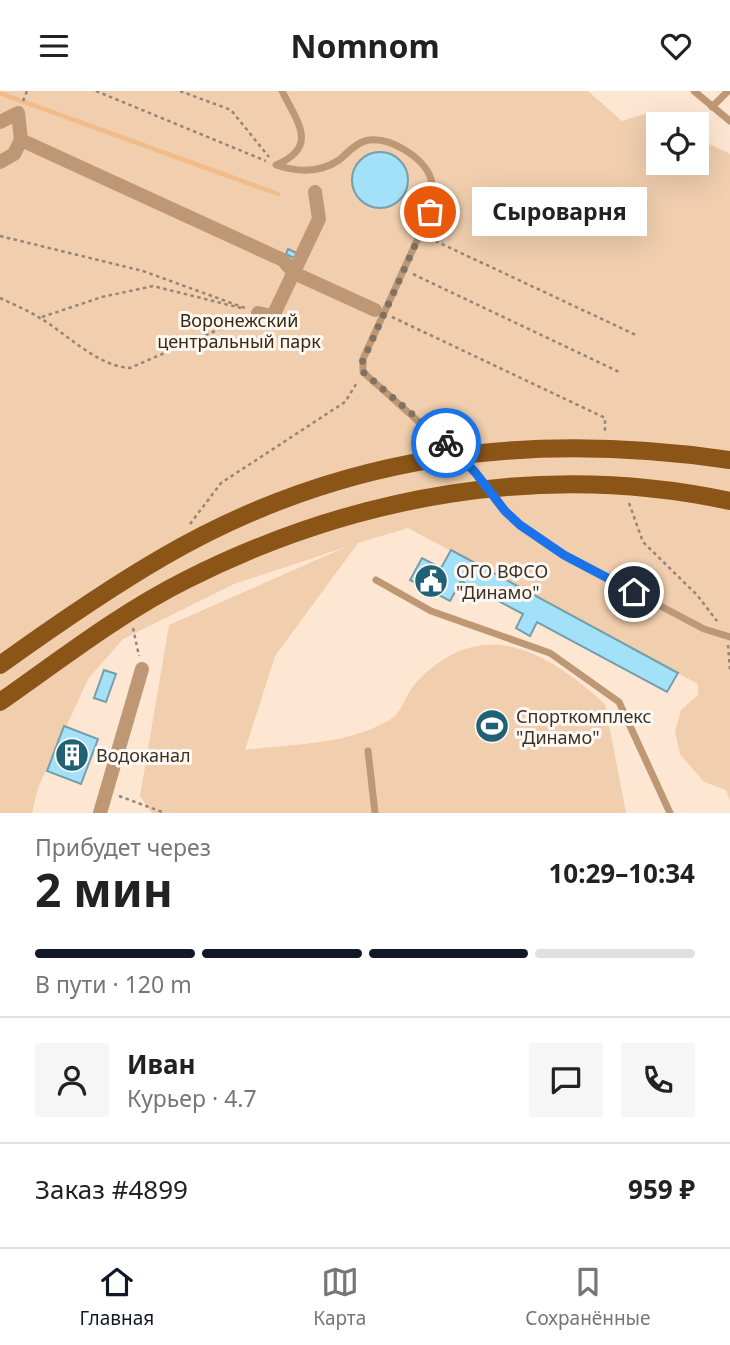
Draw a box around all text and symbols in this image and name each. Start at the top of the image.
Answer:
text: Nomnom [290,24,440,67]
icon: menu [35,27,73,65]
icon: heart [657,27,695,65]
map controls [646,112,709,175]
button: locate [646,112,709,175]
pin [400,182,460,242]
callout: Сыроварня [472,187,647,237]
icon: bag [411,193,449,231]
text: Сыроварня [492,195,627,227]
park label: Воронежский центральный парк [157,308,321,353]
courier [411,408,481,478]
icon: bike [427,424,465,462]
place label: ОГО ВФСО "Динамо" [456,559,548,604]
public building icon: ОГО ВФСО "Динамо" [412,562,450,600]
pin [604,562,664,622]
icon: home [615,573,653,611]
place label: Спорткомплекс "Динамо" [516,704,652,749]
sports icon: Спорткомплекс "Динамо" [473,707,511,745]
building icon: Водоканал [53,736,91,774]
place label: Водоканал [96,743,191,767]
text: Прибудет через [35,831,211,863]
text: 10:29–10:34 [548,855,695,891]
text: 2 мин [35,858,173,920]
text: В пути · 120 m [35,968,192,1000]
button: person [35,1043,109,1117]
button: chat [529,1043,603,1117]
button: phone [621,1043,695,1117]
text: Иван [127,1046,196,1082]
text: Курьер · 4.7 [127,1082,257,1114]
text: Заказ #4899 [35,1171,188,1207]
text: 959 ₽ [628,1171,695,1207]
tab: Главная [80,1263,154,1331]
tab: Карта [313,1263,366,1331]
tab: Сохранённые [525,1263,651,1331]

